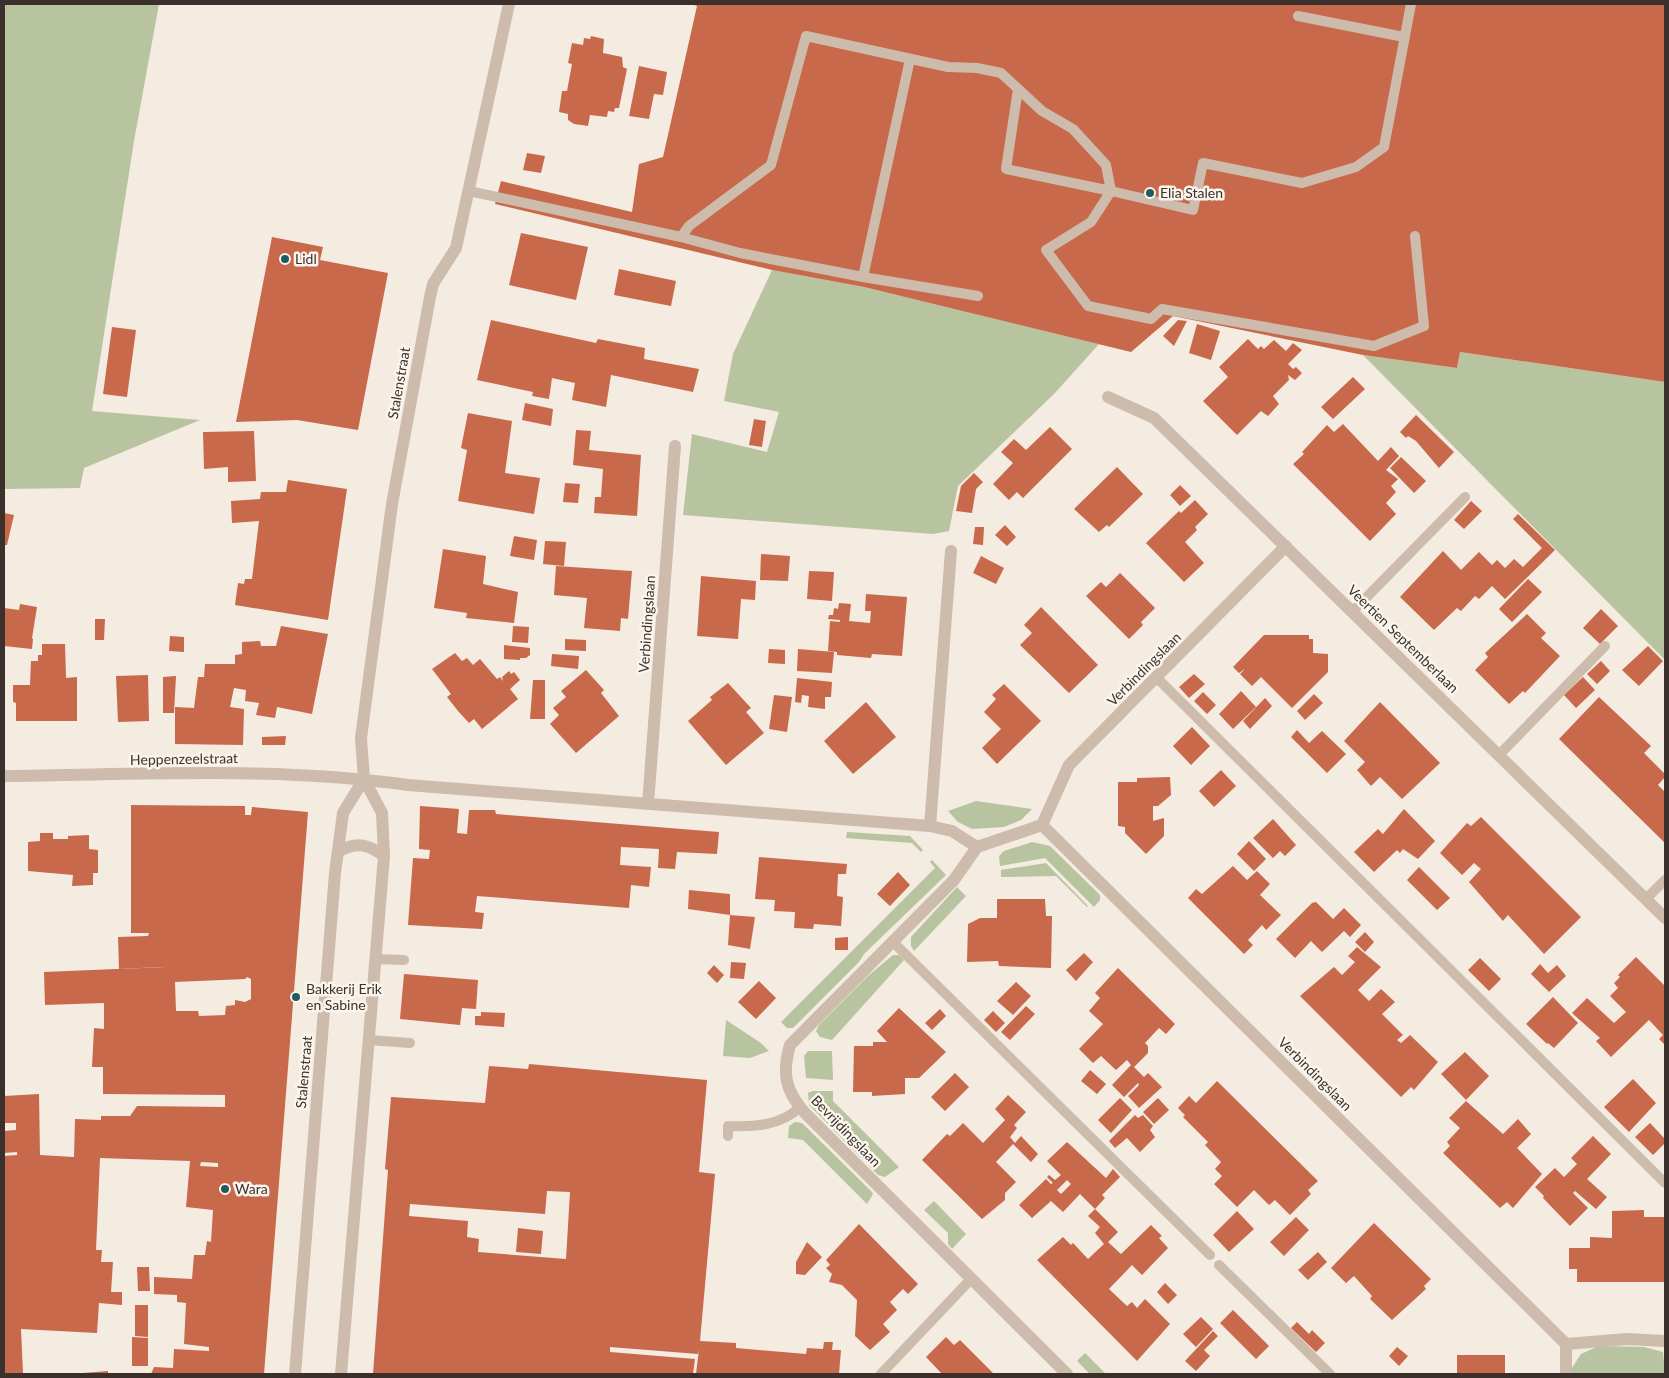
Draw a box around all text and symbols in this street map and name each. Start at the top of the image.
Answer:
place label: Elia Stalen [1160,184,1223,201]
marker: Elia Stalen [1144,187,1156,199]
place label: Lidl [295,250,317,267]
marker: Lidl [279,253,291,265]
street label: Stalenstraat [384,346,413,420]
street label: Verbindingslaan [635,575,658,673]
street label: Veertien Septemberlaan [1344,581,1462,696]
street label: Verbindingslaan [1103,628,1184,709]
street label: Heppenzeelstraat [130,749,238,768]
place label: Bakkerij Erik en Sabine [306,980,383,1013]
marker: Bakkerij Erik en Sabine [290,991,302,1003]
street label: Verbindingslaan [1275,1033,1356,1114]
street label: Stalenstraat [292,1035,315,1109]
street label: Bevrijdingslaan [808,1091,885,1170]
place label: Wara [235,1180,268,1197]
marker: Wara [219,1183,231,1195]

